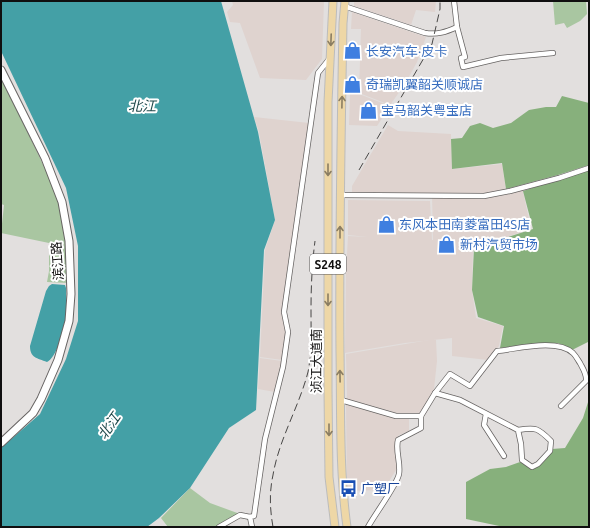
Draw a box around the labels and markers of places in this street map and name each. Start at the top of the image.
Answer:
shop icon: 长安汽车·皮卡 [343,41,363,61]
place label: 长安汽车·皮卡 [366,44,447,58]
shop icon: 奇瑞凯翼韶关顺诚店 [343,74,363,94]
place label: 奇瑞凯翼韶关顺诚店 [366,77,483,91]
shop icon: 宝马韶关粤宝店 [358,100,378,120]
place label: 宝马韶关粤宝店 [381,103,472,117]
shop icon: 东风本田南菱富田4S店 [376,214,396,234]
place label: 东风本田南菱富田4S店 [399,217,530,231]
shop icon: 新村汽贸市场 [437,234,457,254]
place label: 新村汽贸市场 [460,237,538,251]
bus stop icon: 广塑厂 [338,478,358,498]
place label: 广塑厂 [361,481,400,495]

